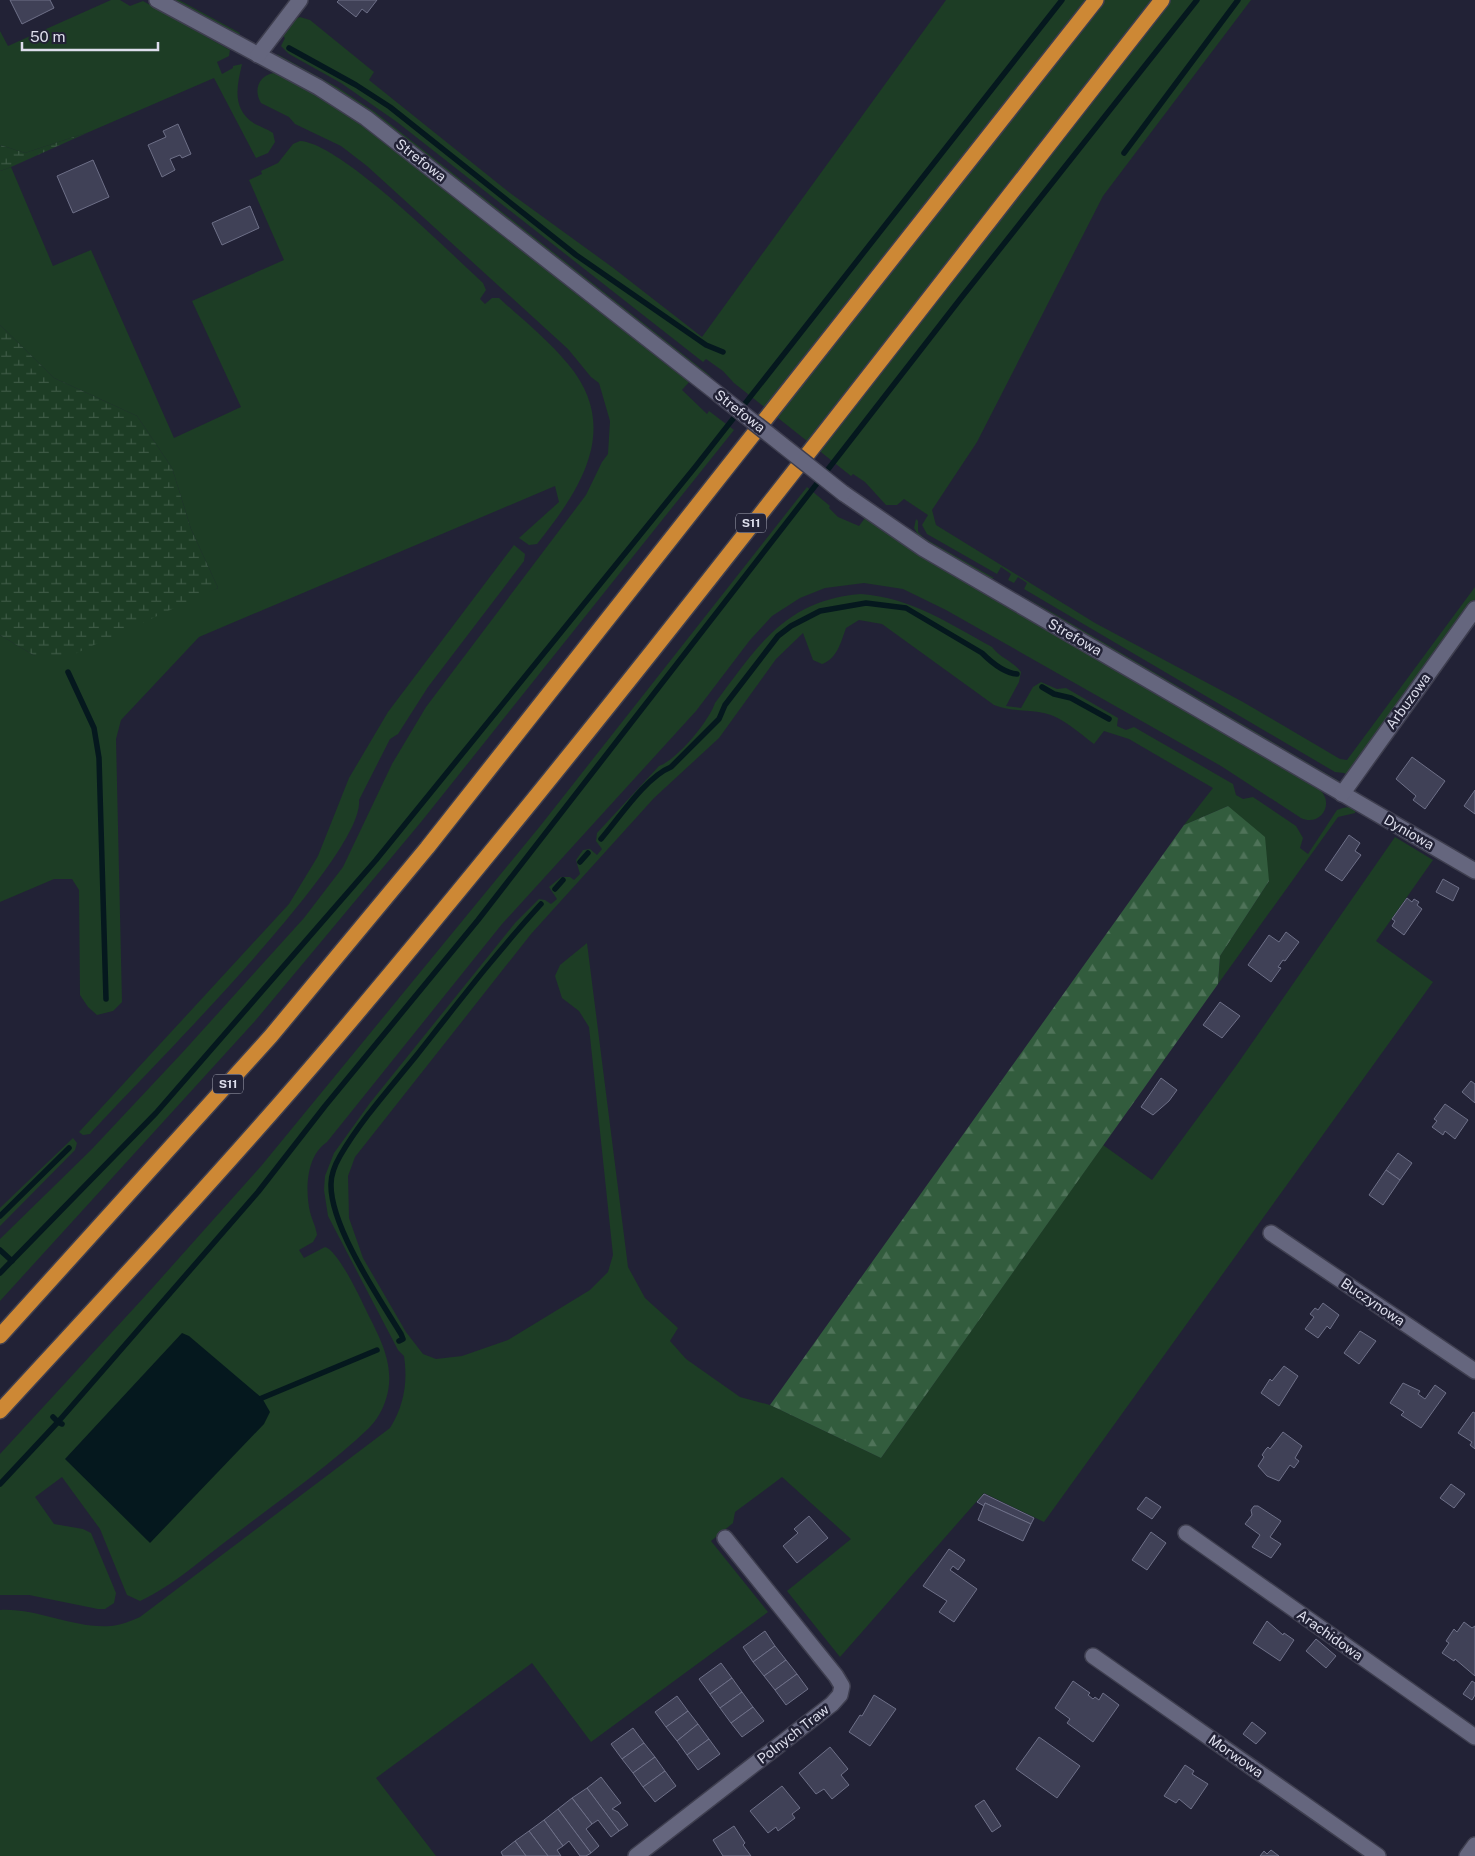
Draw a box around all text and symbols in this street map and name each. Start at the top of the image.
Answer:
scale bar [22,20,159,52]
text: 50 m [30,28,65,45]
street label: Strefowa [393,135,449,185]
street label: Strefowa [712,386,768,436]
road number: S11 [736,514,766,532]
street label: Strefowa [1045,615,1105,659]
street label: Arbuzowa [1382,670,1434,732]
street label: Dyniowa [1381,811,1437,853]
road number: S11 [213,1074,243,1094]
street label: Buczynowa [1338,1275,1408,1329]
street label: Arachidowa [1294,1606,1366,1664]
street label: Polnych Traw [754,1701,832,1767]
street label: Morwowa [1206,1731,1266,1781]

